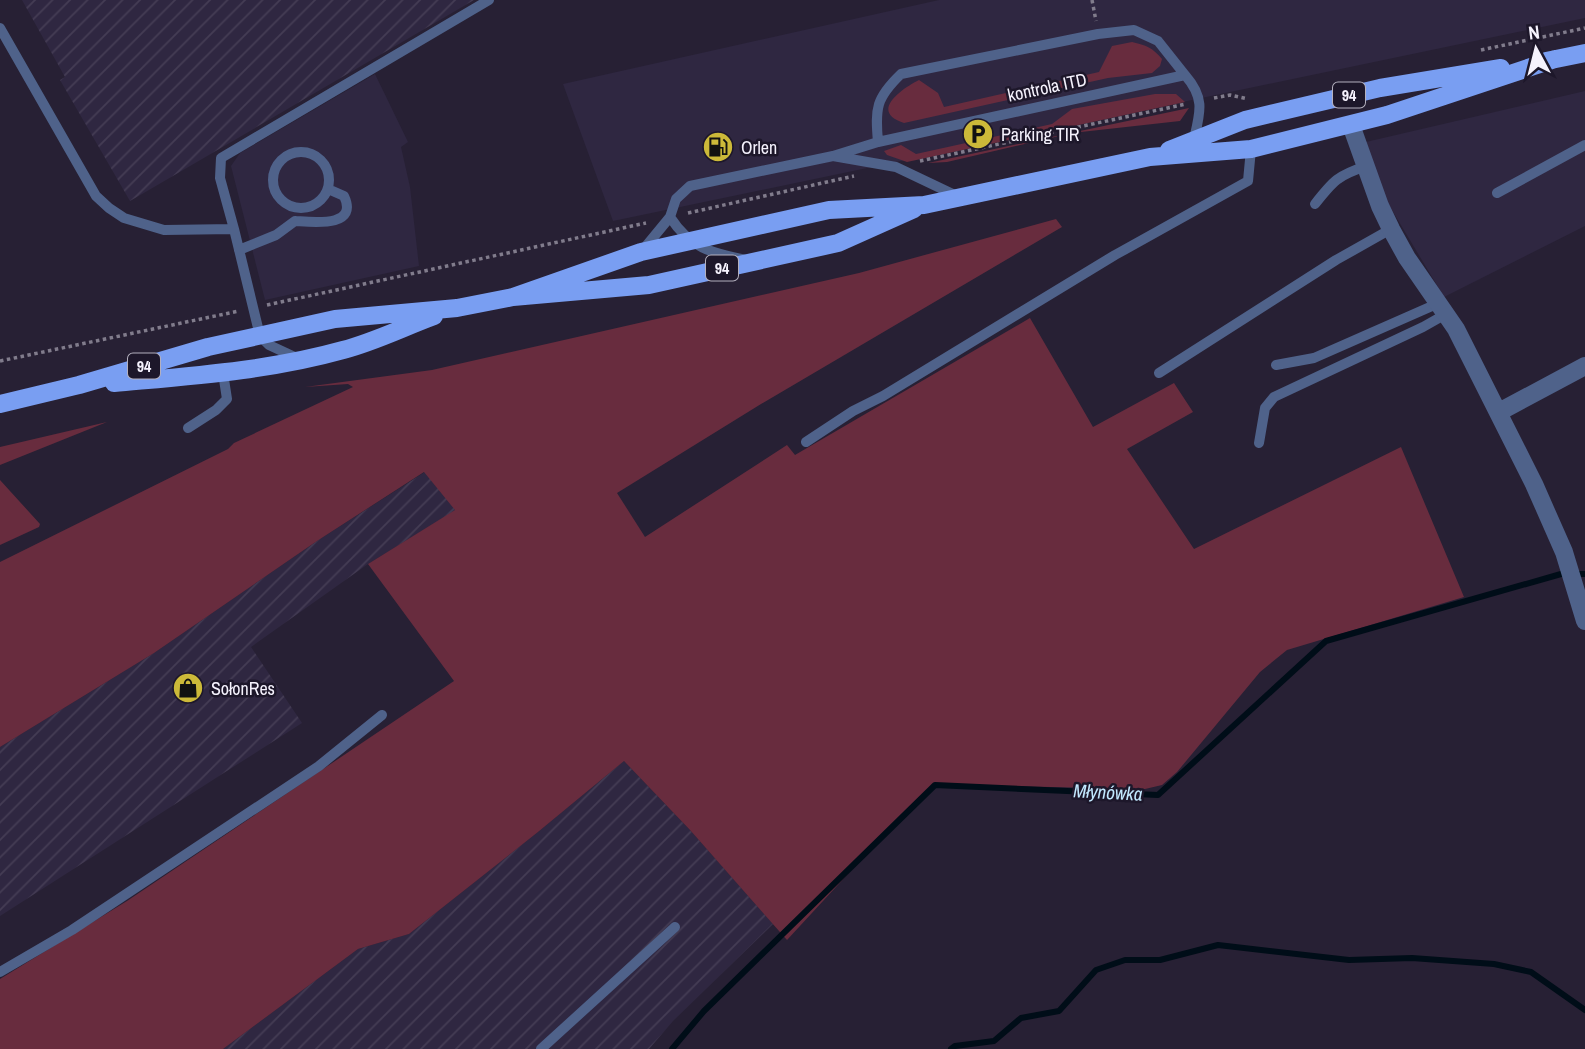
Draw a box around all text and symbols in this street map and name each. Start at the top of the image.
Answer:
north arrow [1501,14,1571,84]
text: N [1527,19,1541,46]
street label: kontrola ITD [1005,66,1089,108]
road number: 94 [1333,82,1365,108]
parking icon: Parking TIR [961,117,995,151]
place label: Parking TIR [1001,122,1080,147]
fuel station icon: Orlen [701,130,735,164]
place label: Orlen [741,135,777,160]
road number: 94 [706,256,738,280]
road number: 94 [128,354,160,378]
shop icon: SołonRes [171,671,205,705]
place label: SołonRes [211,676,275,701]
water label: Młynówka [1073,777,1144,807]

